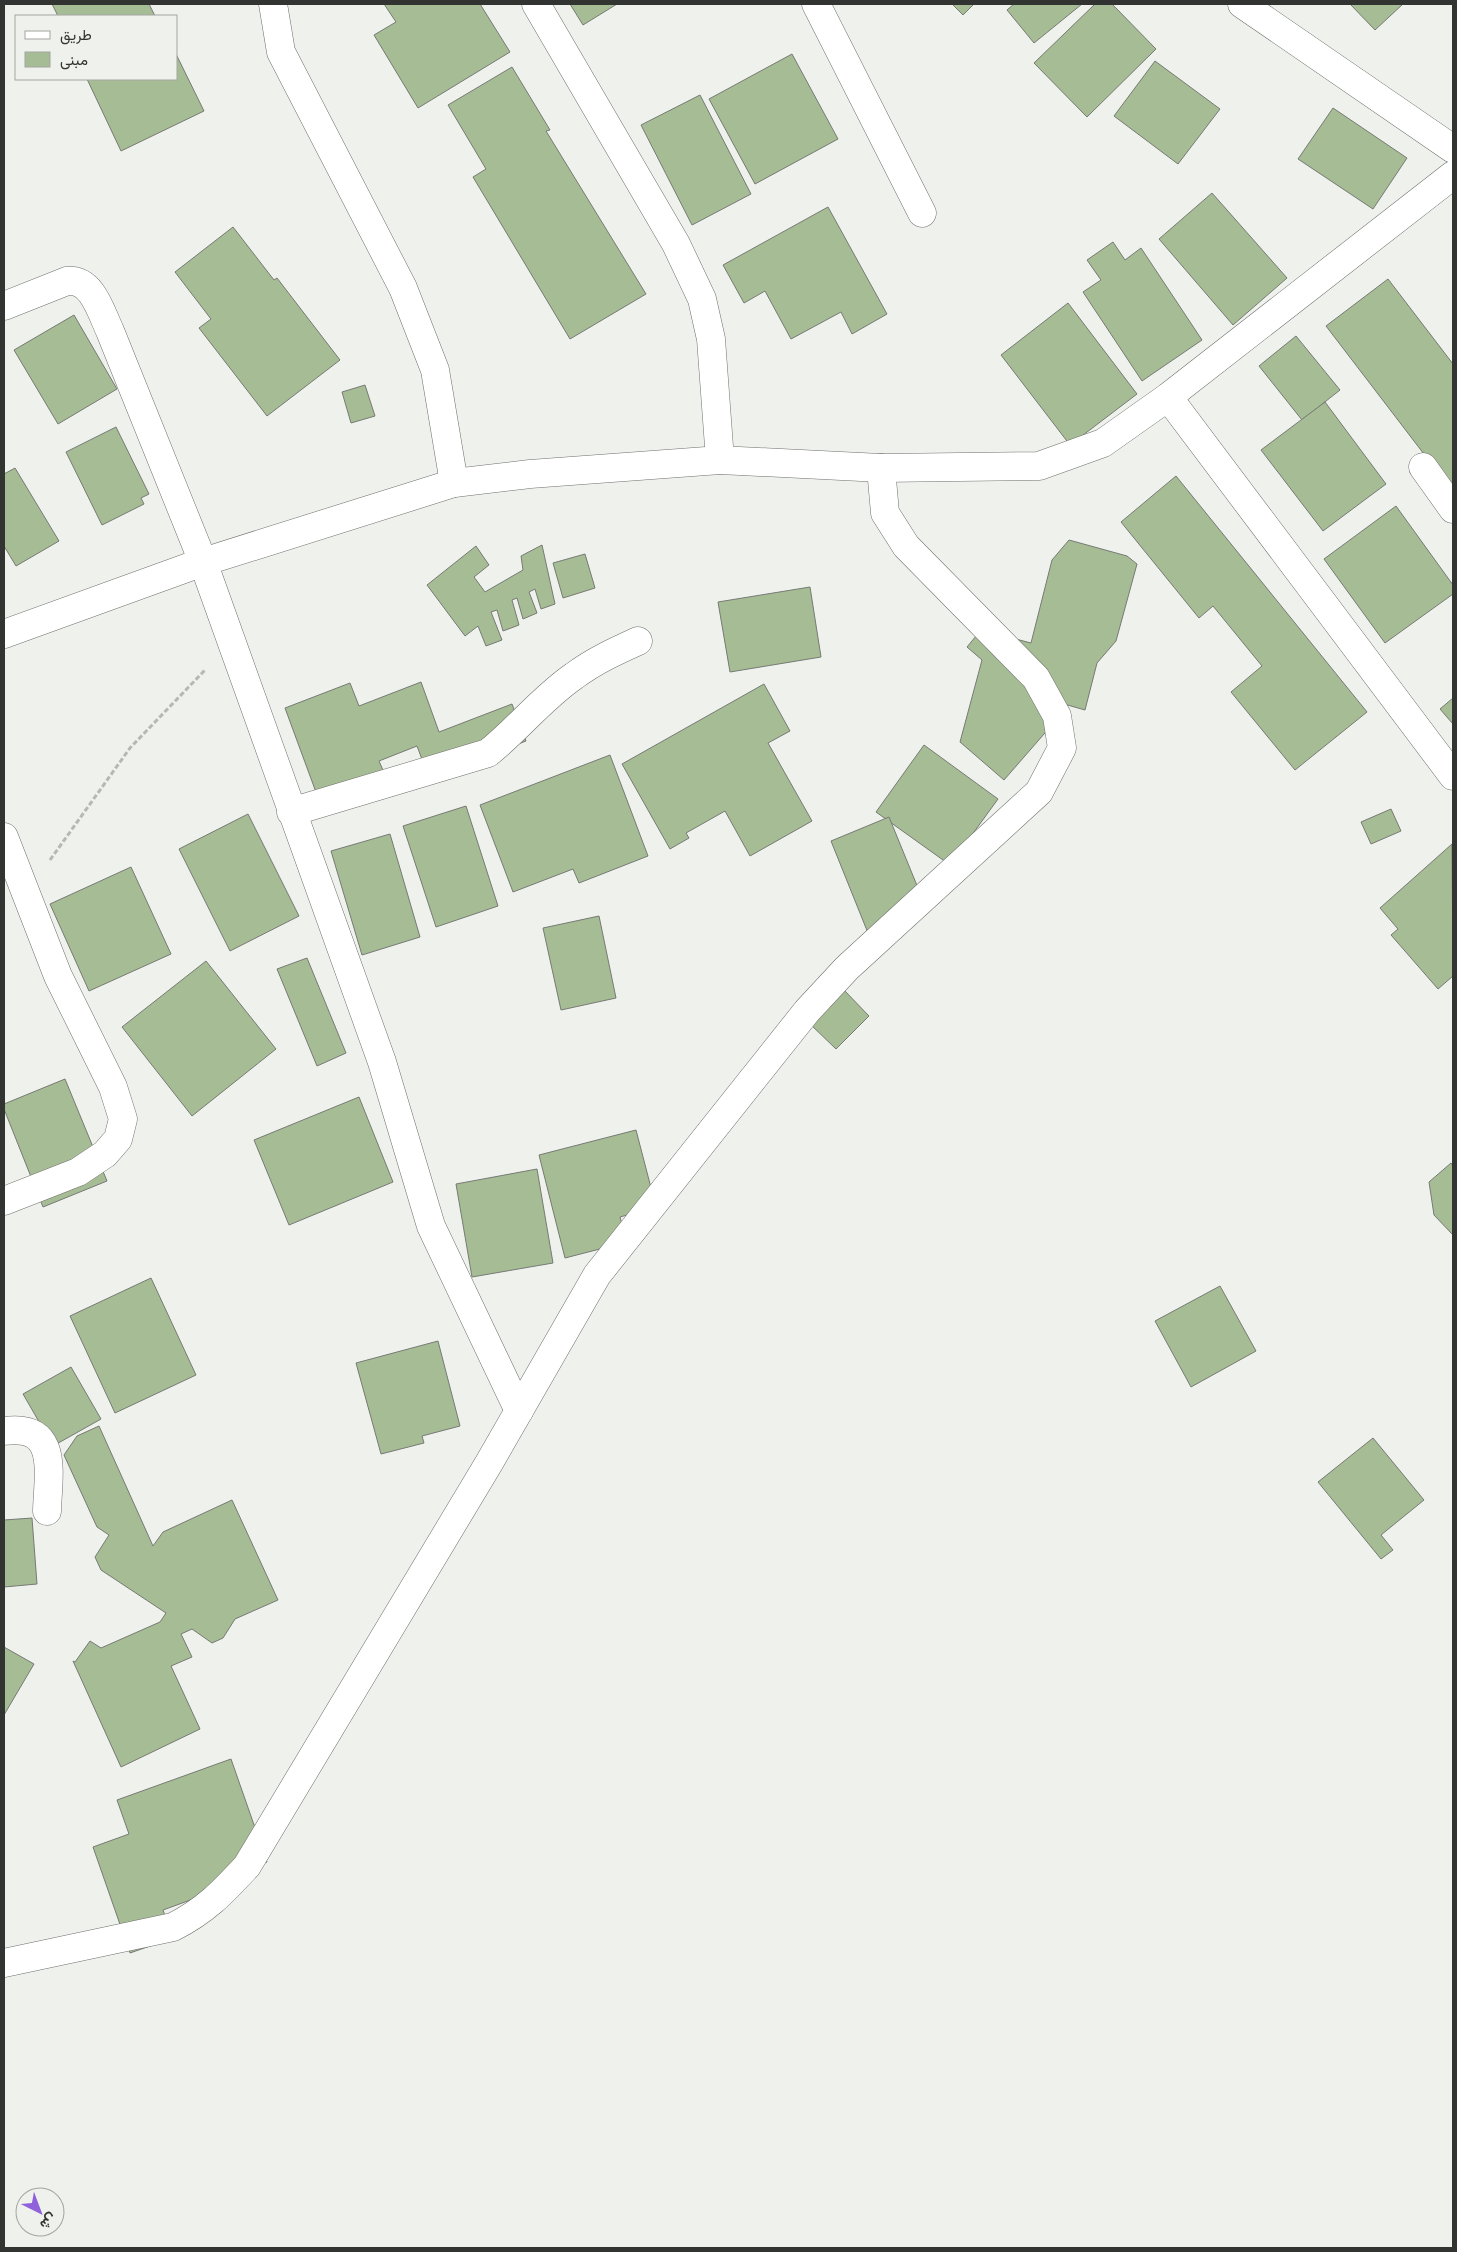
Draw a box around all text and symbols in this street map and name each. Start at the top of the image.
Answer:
legend [15,15,178,80]
text: طريق [60,26,92,45]
text: مبنى [60,51,88,70]
north arrow [15,2187,65,2237]
text: ش [36,2209,60,2233]

